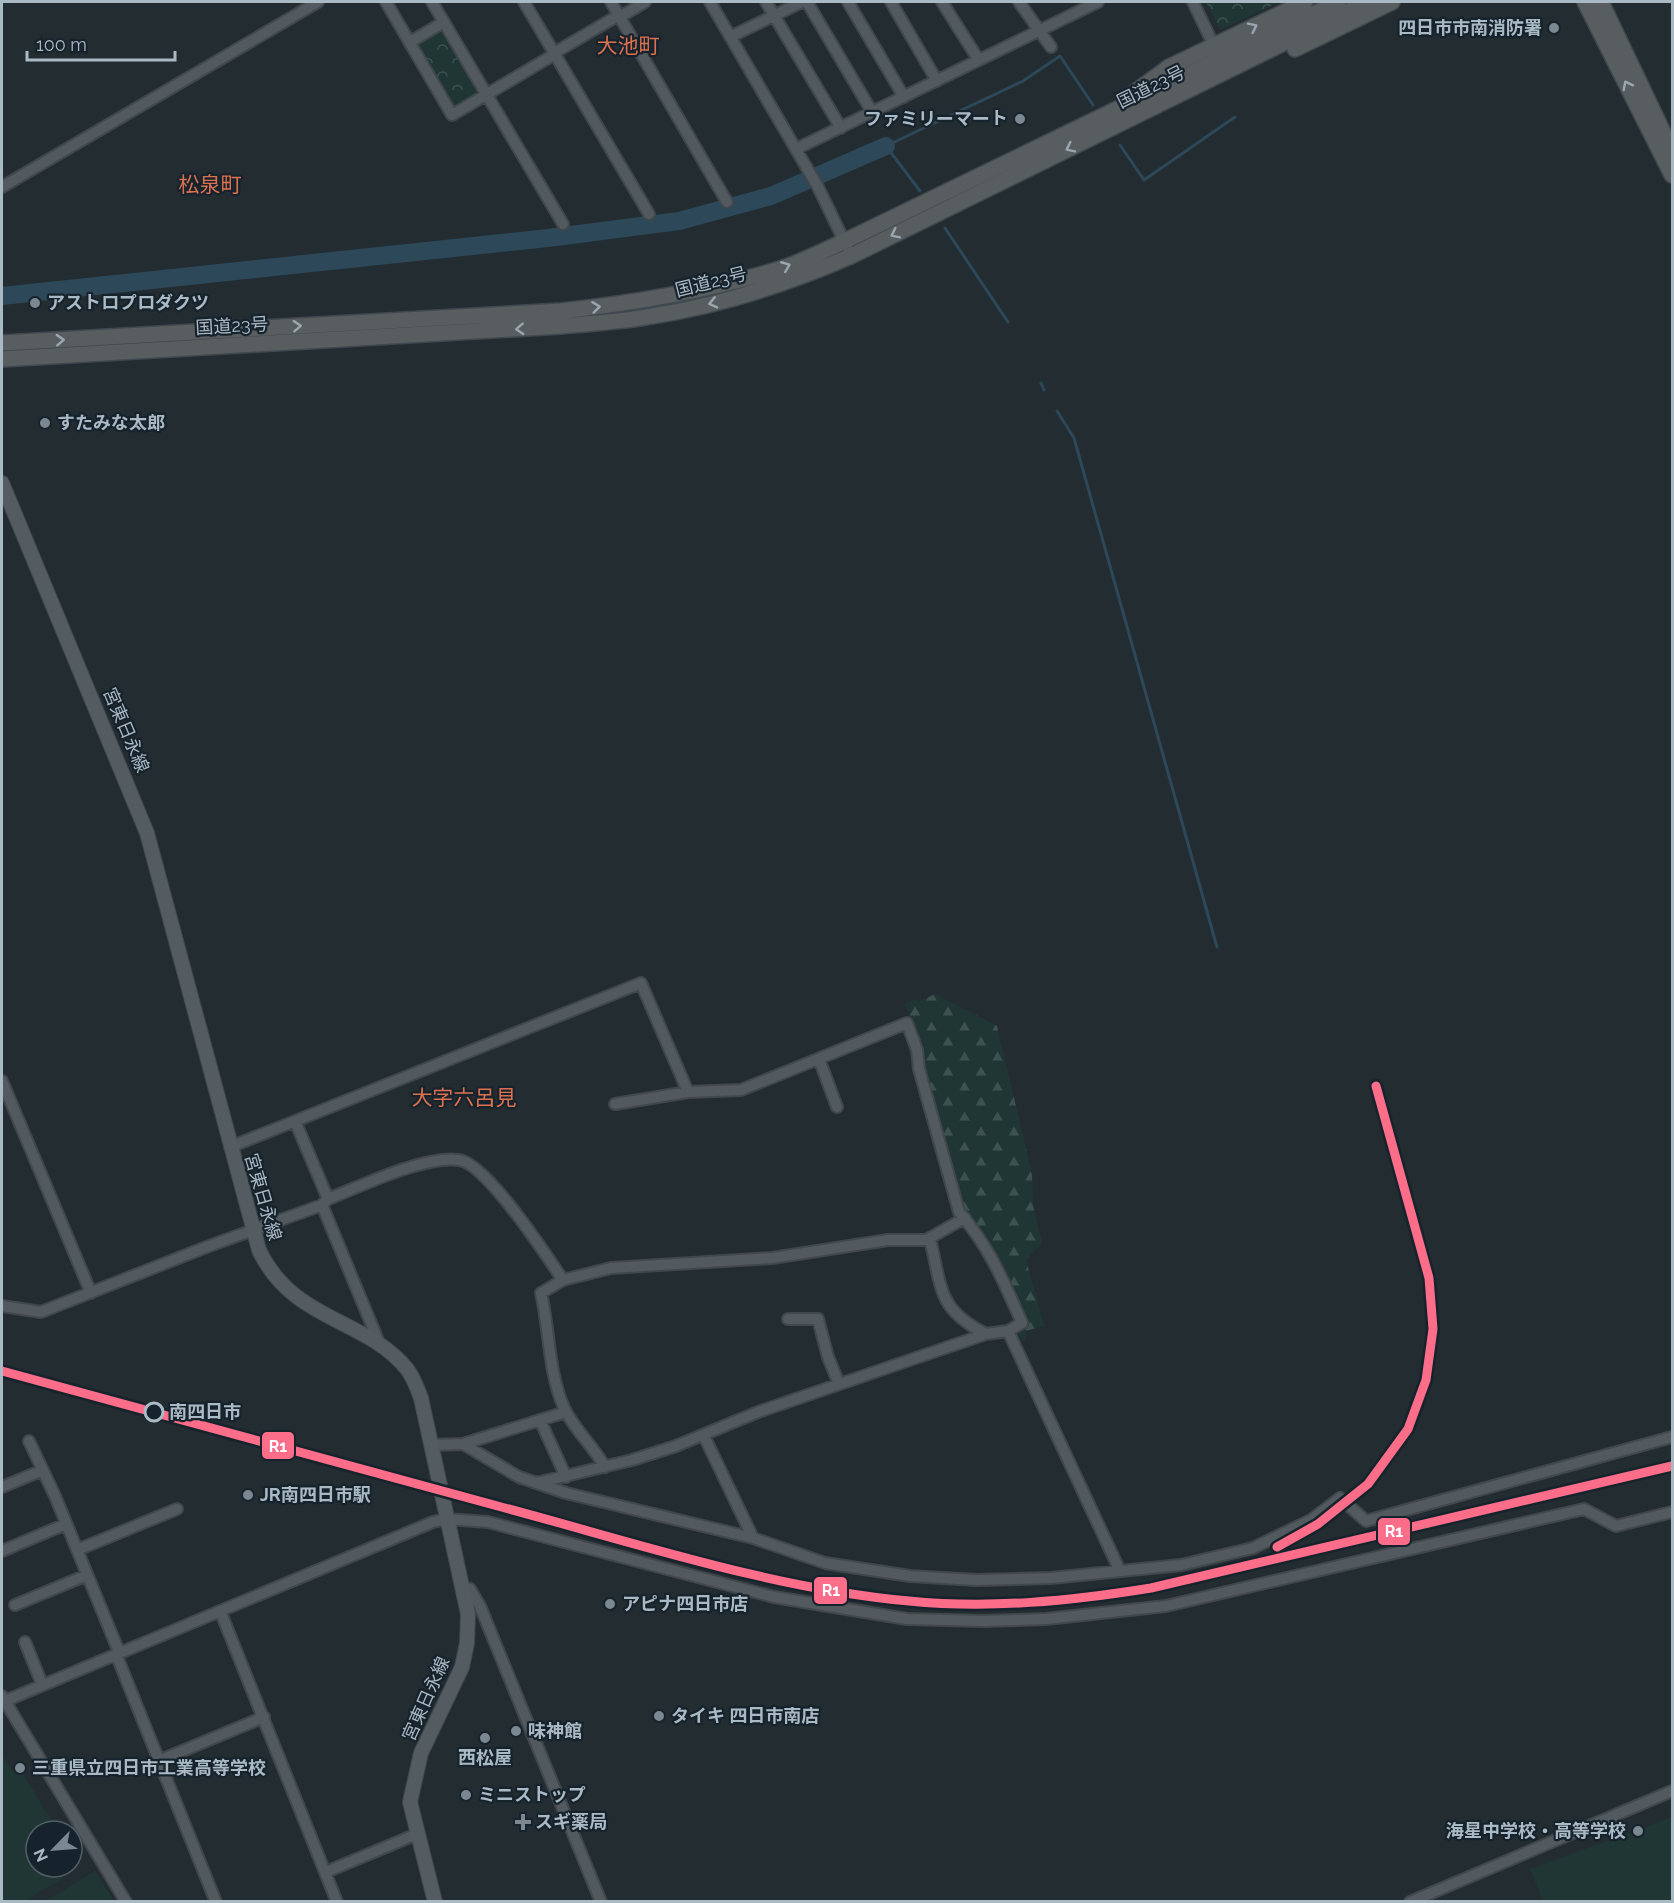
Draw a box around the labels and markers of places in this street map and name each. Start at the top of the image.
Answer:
place label: 四日市市南消防署 [1398,17,1542,38]
marker: 四日市市南消防署 [1547,21,1561,35]
place label: ファミリーマート [864,108,1008,129]
marker: ファミリーマート [1013,112,1027,126]
place label: アストロプロダクツ [47,292,209,313]
marker: アストロプロダクツ [28,296,42,310]
place label: すたみな太郎 [57,412,165,433]
marker: すたみな太郎 [38,416,52,430]
place label: 南四日市 [169,1401,241,1422]
marker: 南四日市 [144,1402,164,1422]
place label: JR南四日市駅 [260,1484,371,1505]
marker: JR南四日市駅 [241,1488,255,1502]
place label: アピナ四日市店 [622,1593,748,1614]
marker: アピナ四日市店 [603,1597,617,1611]
place label: タイキ 四日市南店 [671,1705,819,1726]
marker: タイキ 四日市南店 [652,1709,666,1723]
place label: 味神館 [528,1720,582,1741]
marker: 味神館 [509,1724,523,1738]
marker: 西松屋 [478,1731,492,1745]
place label: 西松屋 [458,1747,512,1768]
place label: 三重県立四日市工業高等学校 [32,1757,266,1778]
marker: 三重県立四日市工業高等学校 [13,1761,27,1775]
place label: ミニストップ [478,1784,586,1805]
marker: ミニストップ [459,1788,473,1802]
place label: スギ薬局 [535,1811,607,1832]
marker: スギ薬局 [516,1815,530,1829]
place label: 海星中学校・高等学校 [1446,1820,1626,1841]
marker: 海星中学校・高等学校 [1631,1824,1645,1838]

